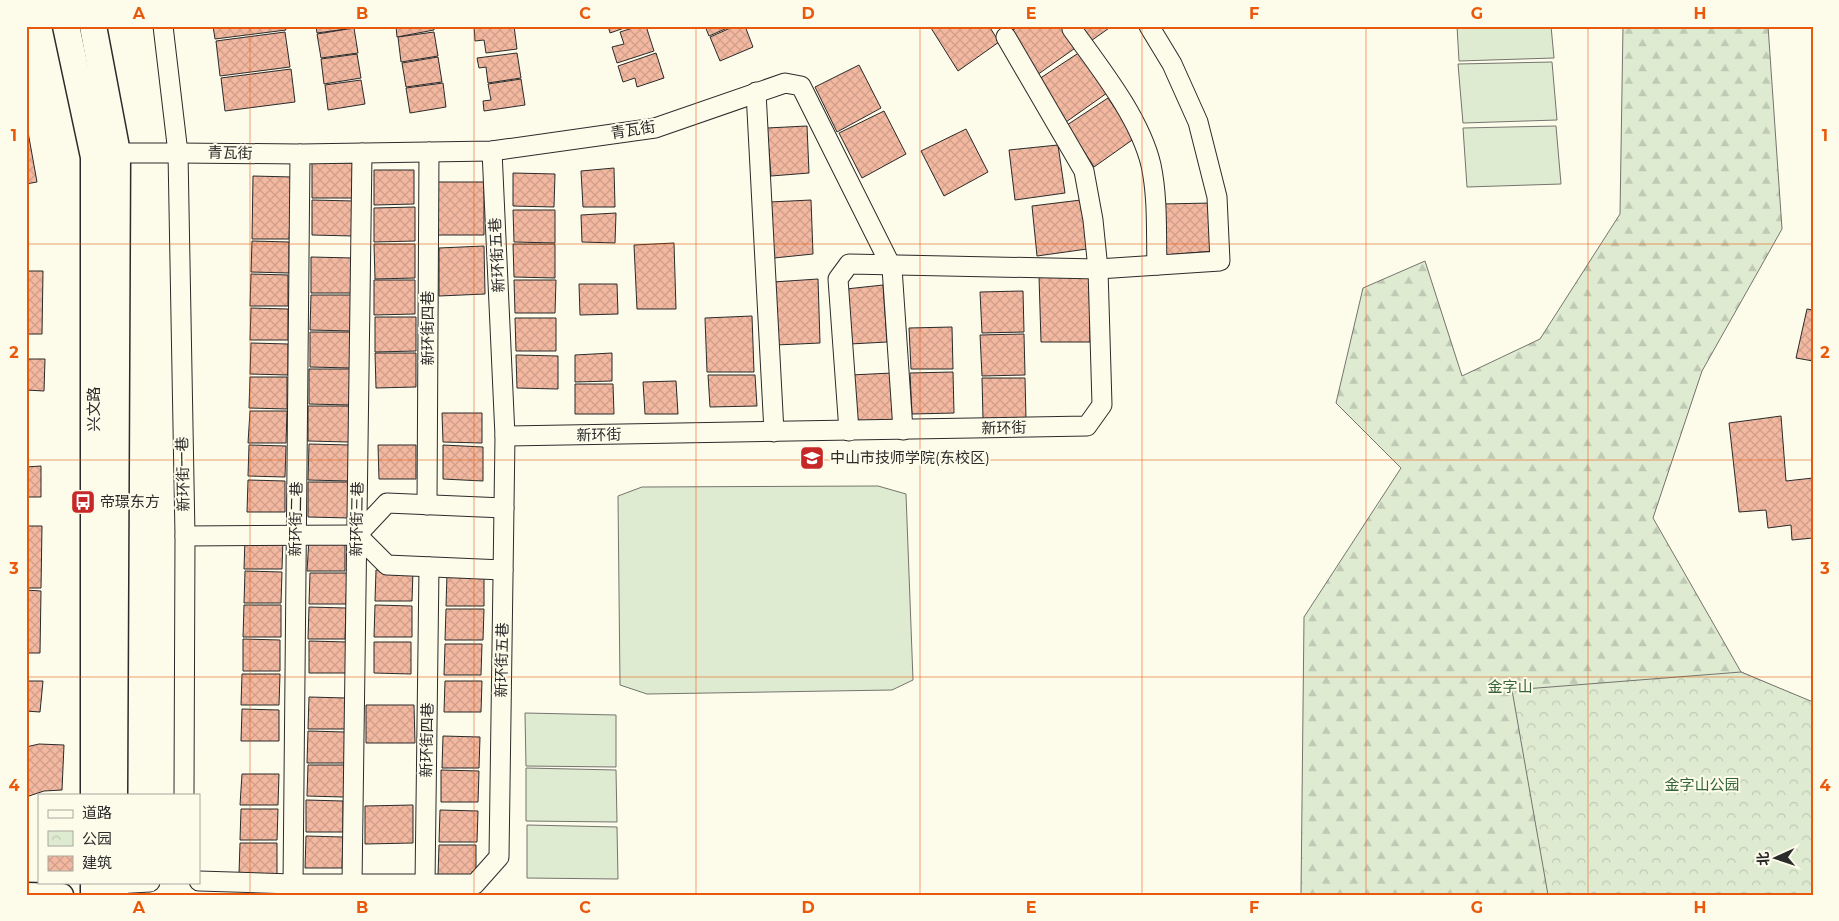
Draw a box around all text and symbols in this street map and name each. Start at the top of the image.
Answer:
text: A [132,4,146,23]
text: B [356,4,368,23]
text: C [579,4,591,23]
text: D [801,4,815,23]
text: E [1026,4,1036,23]
text: F [1249,4,1259,23]
text: G [1471,4,1483,23]
text: H [1694,4,1706,23]
street label: 青瓦街 [609,117,657,142]
text: 1 [11,126,17,145]
text: 1 [1822,126,1828,145]
street label: 青瓦街 [207,143,253,162]
street label: 新环街五巷 [485,217,508,293]
street label: 新环街四巷 [418,290,437,366]
text: 2 [9,343,19,362]
text: 2 [1820,343,1830,362]
street label: 兴文路 [84,386,103,432]
street label: 新环街 [981,418,1027,437]
street label: 新环街 [576,425,622,444]
street label: 新环街一巷 [172,436,193,512]
school or university icon: 中山市技师学院(东校区) [799,445,825,471]
place label: 中山市技师学院(东校区) [830,448,990,467]
street label: 新环街二巷 [285,481,306,557]
street label: 新环街三巷 [346,481,367,557]
bus stop icon: 帝璟东方 [70,489,96,515]
place label: 帝璟东方 [100,492,160,511]
text: 3 [8,559,19,578]
text: 3 [1819,559,1830,578]
street label: 新环街五巷 [491,622,512,698]
park label: 金字山 [1487,677,1533,696]
street label: 新环街四巷 [416,702,437,778]
park label: 金字山公园 [1664,775,1740,794]
text: 4 [8,776,20,795]
text: 4 [1819,776,1831,795]
legend [38,794,200,884]
text: 道路 [82,803,112,822]
text: 公园 [82,829,112,848]
north arrow [1752,834,1802,884]
text: 北 [1754,851,1772,866]
text: 建筑 [82,853,112,872]
text: A [132,898,146,917]
text: B [356,898,368,917]
text: C [579,898,591,917]
text: D [801,898,815,917]
text: E [1026,898,1036,917]
text: F [1249,898,1259,917]
text: G [1471,898,1483,917]
text: H [1694,898,1706,917]

